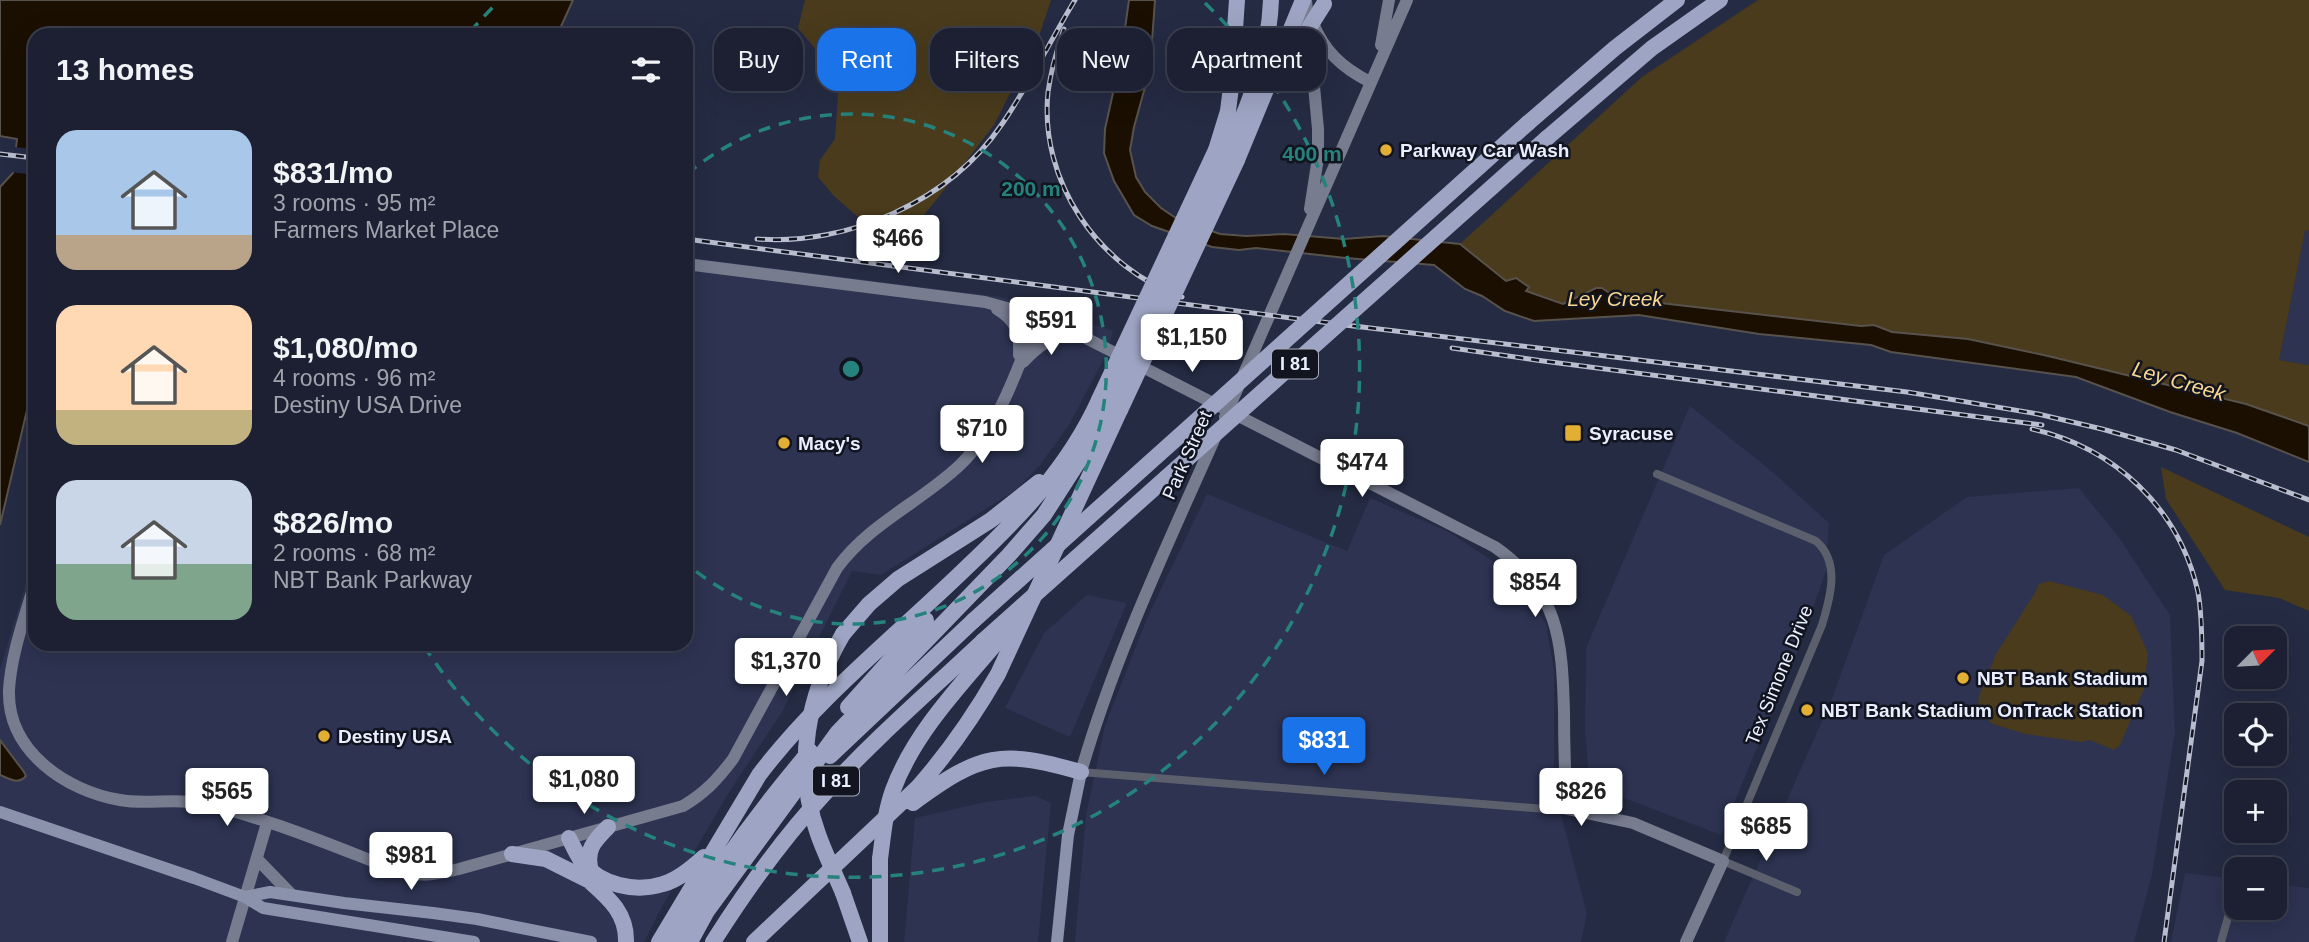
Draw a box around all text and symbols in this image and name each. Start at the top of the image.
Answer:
chip: Buy [714,28,803,91]
chip: Rent [817,28,916,91]
chip: Filters [930,28,1043,91]
chip: New [1057,28,1153,91]
chip: Apartment [1167,28,1326,91]
icon: filters [627,51,665,89]
text: 13 homes [56,53,194,86]
place label: Parkway Car Wash [1400,140,1569,161]
text: 400 m [1282,142,1342,165]
marker: Parkway Car Wash [1378,142,1394,158]
text: $831/mo [273,156,393,189]
icon: home [112,158,196,242]
text: 200 m [1001,177,1061,200]
text: 3 rooms · 95 m² [273,190,435,216]
pin: $466 [857,216,939,275]
text: Farmers Market Place [273,217,499,243]
text: $466 [872,225,924,251]
water label: Ley Creek [1567,287,1664,310]
pin: $591 [1010,298,1092,357]
text: $591 [1025,307,1077,333]
pin: $1,150 [1135,314,1249,374]
text: $1,150 [1157,324,1227,350]
text: $1,080/mo [273,331,418,364]
icon: home [112,333,196,417]
road number: I 81 [1272,350,1318,378]
centre of rings [839,357,863,381]
water label: Ley Creek [2130,357,2230,406]
text: 4 rooms · 96 m² [273,365,435,391]
text: Destiny USA Drive [273,392,462,418]
pin: $710 [941,406,1023,465]
street label: Park Street [1158,407,1216,503]
text: $710 [956,415,1008,441]
marker: Syracuse [1563,423,1583,443]
place label: Syracuse [1589,423,1674,444]
place label: Macy's [798,433,861,454]
marker: Macy's [776,435,792,451]
pin: $474 [1321,440,1403,499]
text: $474 [1336,449,1388,475]
text: $826/mo [273,506,393,539]
icon: home [112,508,196,592]
text: 2 rooms · 68 m² [273,540,435,566]
pin: $854 [1494,560,1576,619]
text: NBT Bank Parkway [273,567,472,593]
text: $854 [1509,569,1561,595]
street label: Tex Simone Drive [1741,602,1817,748]
north arrow [2224,626,2287,690]
map controls [2224,626,2287,920]
pin: $1,370 [729,638,843,698]
text: $1,370 [751,648,821,674]
place label: NBT Bank Stadium [1977,668,2148,689]
marker: NBT Bank Stadium [1955,670,1971,686]
place label: NBT Bank Stadium OnTrack Station [1821,700,2143,721]
marker: NBT Bank Stadium OnTrack Station [1799,702,1815,718]
button: locate [2224,703,2287,766]
pin: $831 [1283,718,1365,777]
place label: Destiny USA [338,726,452,747]
text: $831 [1298,727,1350,753]
marker: Destiny USA [316,728,332,744]
pin: $1,080 [527,756,641,816]
text: $1,080 [549,766,619,792]
road number: I 81 [813,766,859,796]
pin: $565 [186,768,268,828]
pin: $826 [1540,768,1622,828]
text: $565 [201,778,253,804]
text: $826 [1555,778,1607,804]
button: + [2224,780,2287,843]
pin: $685 [1725,804,1807,863]
text: $685 [1740,813,1792,839]
pin: $981 [370,832,452,892]
text: $981 [385,842,437,868]
button: − [2224,857,2287,920]

